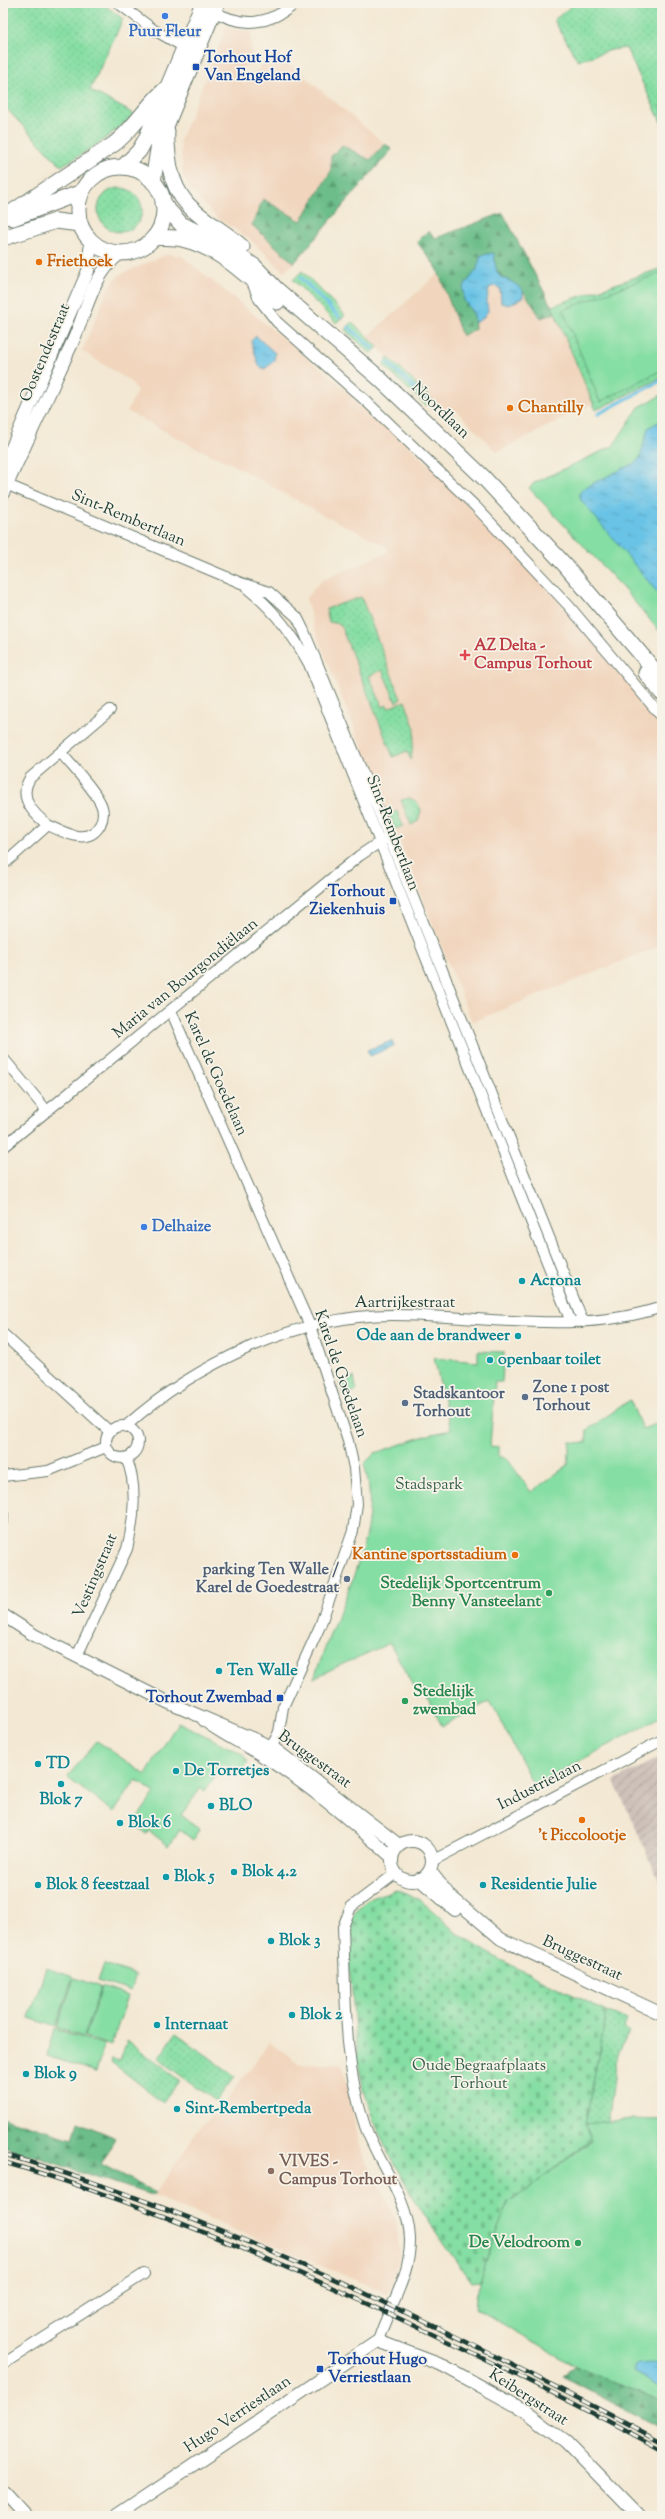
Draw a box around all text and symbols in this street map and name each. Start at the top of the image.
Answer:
marker: Puur Fleur [160,11,170,21]
place label: Puur Fleur [129,21,202,44]
place label: Torhout Hof Van Engeland [204,47,301,88]
marker: Torhout Hof Van Engeland [191,62,201,72]
place label: Friethoek [47,251,113,274]
marker: Friethoek [34,257,44,267]
street label: Oostendestraat [15,300,77,406]
street label: Noordlaan [405,377,475,445]
place label: Chantilly [518,397,584,420]
marker: Chantilly [505,403,515,413]
street label: Sint-Rembertlaan [67,485,189,554]
place label: AZ Delta - Campus Torhout [474,635,593,676]
marker: AZ Delta - Campus Torhout [459,649,471,661]
street label: Sint-Rembertlaan [359,772,425,895]
place label: Torhout Ziekenhuis [310,881,386,922]
marker: Torhout Ziekenhuis [388,896,398,906]
street label: Maria van Bourgondiëlaan [108,913,264,1045]
street label: Karel de Goedelaan [177,1008,253,1140]
place label: Delhaize [152,1216,212,1239]
marker: Delhaize [139,1222,149,1232]
place label: Acrona [530,1270,582,1293]
marker: Acrona [517,1276,527,1286]
street label: Aartrijkestraat [355,1292,456,1315]
street label: Karel de Goedelaan [307,1307,373,1442]
place label: Ode aan de brandweer [357,1325,511,1348]
marker: Ode aan de brandweer [513,1331,523,1341]
place label: openbaar toilet [498,1349,601,1372]
marker: openbaar toilet [485,1355,495,1365]
place label: Zone 1 post Torhout [533,1377,610,1418]
place label: Stadskantoor Torhout [413,1383,506,1424]
marker: Zone 1 post Torhout [520,1392,530,1402]
marker: Stadskantoor Torhout [400,1398,410,1408]
park label: Stadspark [395,1474,463,1497]
street label: Vestingstraat [68,1530,124,1622]
place label: Kantine sportsstadium [352,1544,508,1567]
marker: Kantine sportsstadium [510,1550,520,1560]
place label: parking Ten Walle / Karel de Goedestraat [196,1559,340,1600]
place label: Stedelijk Sportcentrum Benny Vansteelant [380,1573,542,1614]
marker: parking Ten Walle / Karel de Goedestraat [342,1574,352,1584]
marker: Stedelijk Sportcentrum Benny Vansteelant [544,1588,554,1598]
place label: Ten Walle [227,1660,298,1683]
marker: Ten Walle [214,1666,224,1676]
place label: Stedelijk zwembad [413,1681,477,1722]
place label: Torhout Zwembad [146,1687,273,1710]
marker: Torhout Zwembad [275,1693,285,1703]
marker: Stedelijk zwembad [400,1696,410,1706]
street label: Bruggestraat [272,1725,356,1795]
place label: TD [46,1753,70,1776]
street label: Industrielaan [494,1755,586,1817]
marker: TD [33,1759,43,1769]
place label: De Torretjes [184,1760,269,1783]
marker: De Torretjes [171,1766,181,1776]
marker: Blok 7 [56,1779,66,1789]
place label: Blok 7 [39,1789,84,1812]
place label: BLO [219,1795,253,1818]
marker: BLO [206,1801,216,1811]
place label: Blok 6 [128,1812,171,1835]
marker: 't Piccolootje [577,1815,587,1825]
marker: Blok 6 [115,1818,125,1828]
place label: 't Piccolootje [538,1825,627,1848]
place label: Blok 4.2 [242,1861,297,1884]
place label: Blok 5 [174,1866,215,1889]
marker: Blok 4.2 [229,1867,239,1877]
marker: Blok 5 [161,1872,171,1882]
place label: Blok 8 feestzaal [46,1874,150,1897]
place label: Residentie Julie [491,1874,597,1897]
marker: Blok 8 feestzaal [33,1880,43,1890]
marker: Residentie Julie [478,1880,488,1890]
place label: Blok 3 [279,1930,321,1953]
street label: Bruggestraat [538,1930,626,1988]
marker: Blok 3 [266,1936,276,1946]
place label: Blok 2 [300,2004,343,2027]
marker: Blok 2 [287,2010,297,2020]
place label: Internaat [165,2014,229,2037]
marker: Internaat [152,2020,162,2030]
park label: Oude Begraafplaats Torhout [412,2055,546,2096]
place label: Blok 9 [34,2063,77,2086]
marker: Blok 9 [21,2069,31,2079]
place label: Sint-Rembertpeda [185,2098,312,2121]
marker: Sint-Rembertpeda [172,2104,182,2114]
place label: VIVES - Campus Torhout [279,2151,398,2192]
marker: VIVES - Campus Torhout [266,2166,276,2176]
place label: De Velodroom [469,2232,571,2255]
marker: De Velodroom [573,2238,583,2248]
place label: Torhout Hugo Verriestlaan [328,2349,427,2390]
marker: Torhout Hugo Verriestlaan [315,2364,325,2374]
street label: Keibergstraat [484,2364,573,2433]
street label: Hugo Verriestlaan [180,2370,297,2459]

